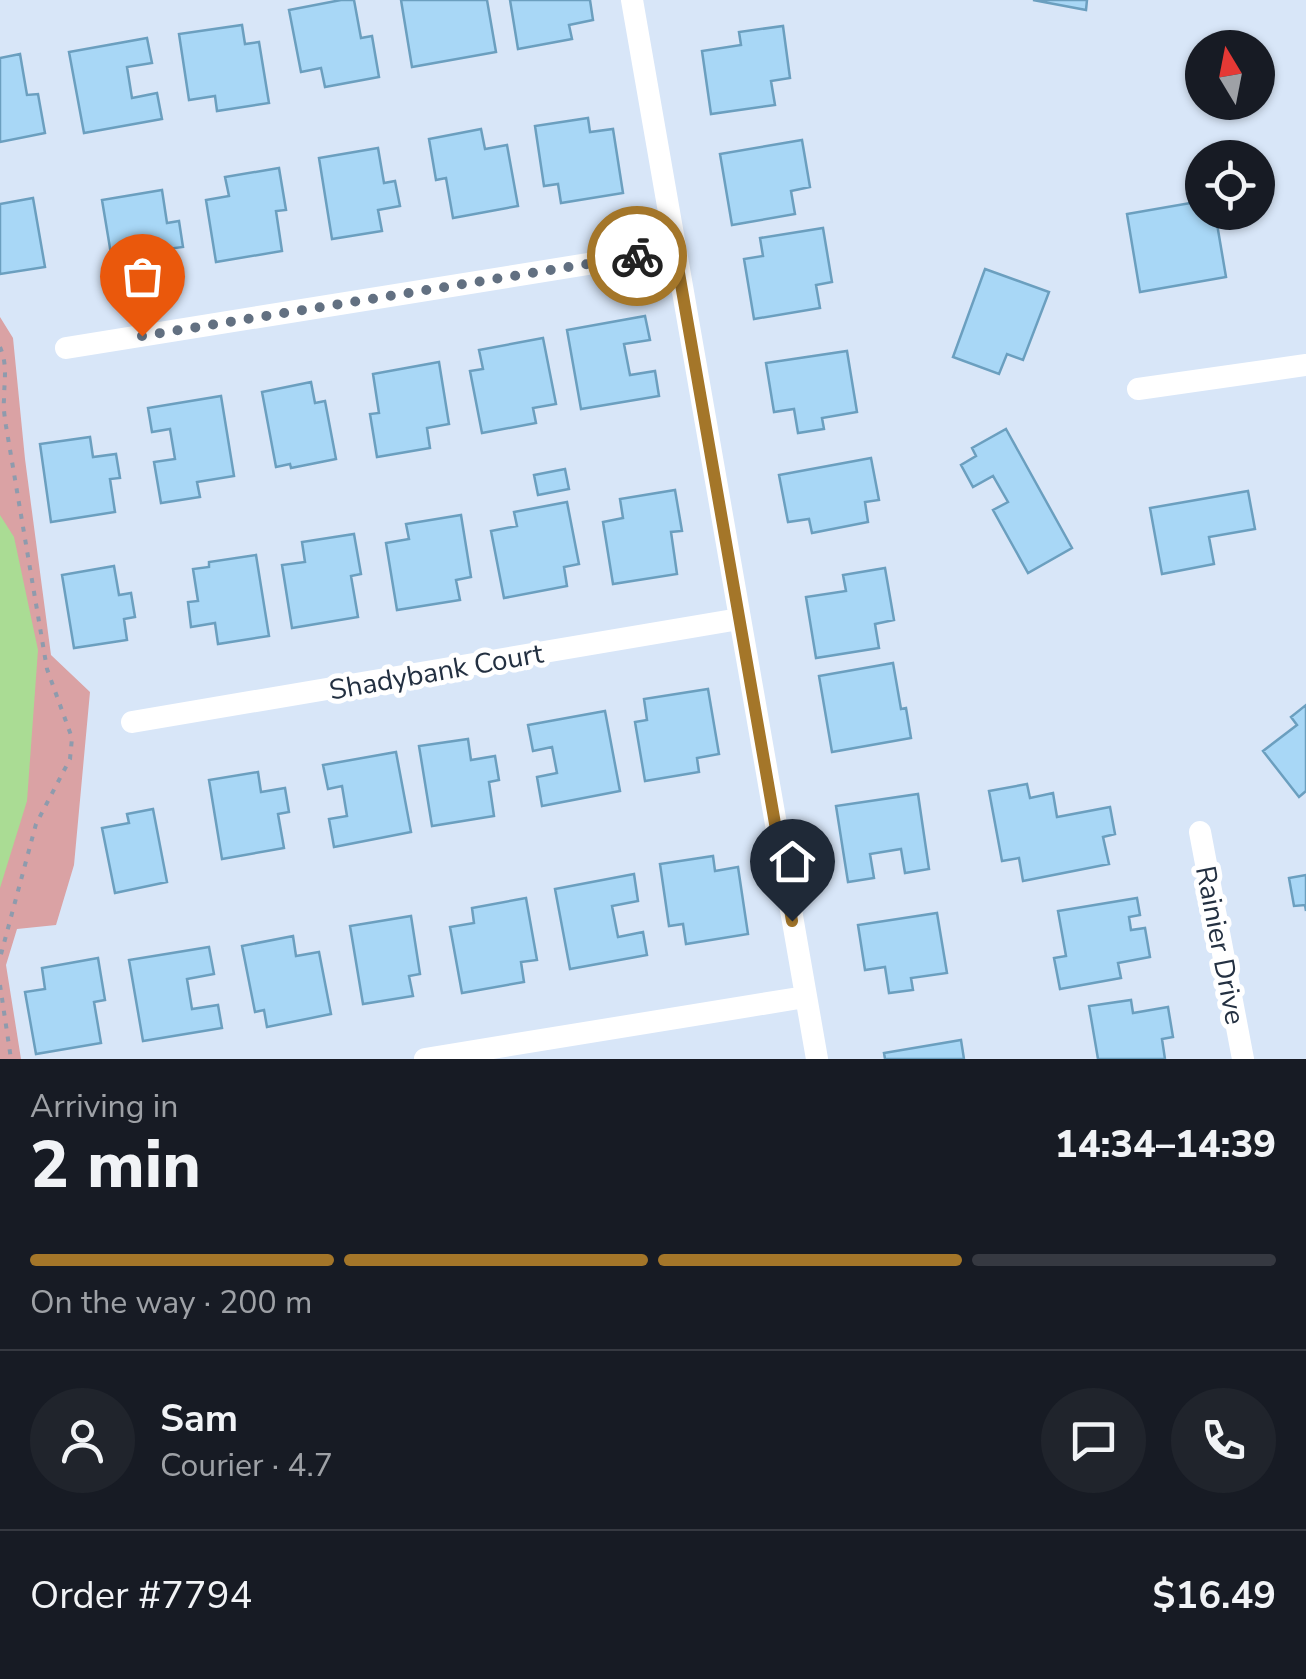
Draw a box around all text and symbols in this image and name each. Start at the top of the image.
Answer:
north arrow [1185,30,1275,120]
map controls [1185,30,1275,230]
button: locate [1185,140,1275,230]
courier [587,206,687,306]
icon: bike [610,229,665,284]
pin [100,234,185,337]
icon: bag [115,249,170,304]
street label: Shadybank Court [326,634,546,710]
pin [750,819,835,922]
icon: home [765,834,820,889]
street label: Rainier Drive [1186,863,1254,1028]
text: Arriving in [30,1085,178,1128]
text: 14:34–14:39 [1055,1119,1276,1170]
text: 2 min [30,1121,201,1210]
text: On the way · 200 m [30,1281,312,1324]
button: person [30,1388,135,1493]
button: chat [1041,1388,1146,1493]
button: phone [1171,1388,1276,1493]
text: Sam [160,1393,238,1444]
text: Courier · 4.7 [160,1444,333,1487]
text: Order #7794 [30,1570,252,1621]
text: $16.49 [1153,1570,1276,1621]

